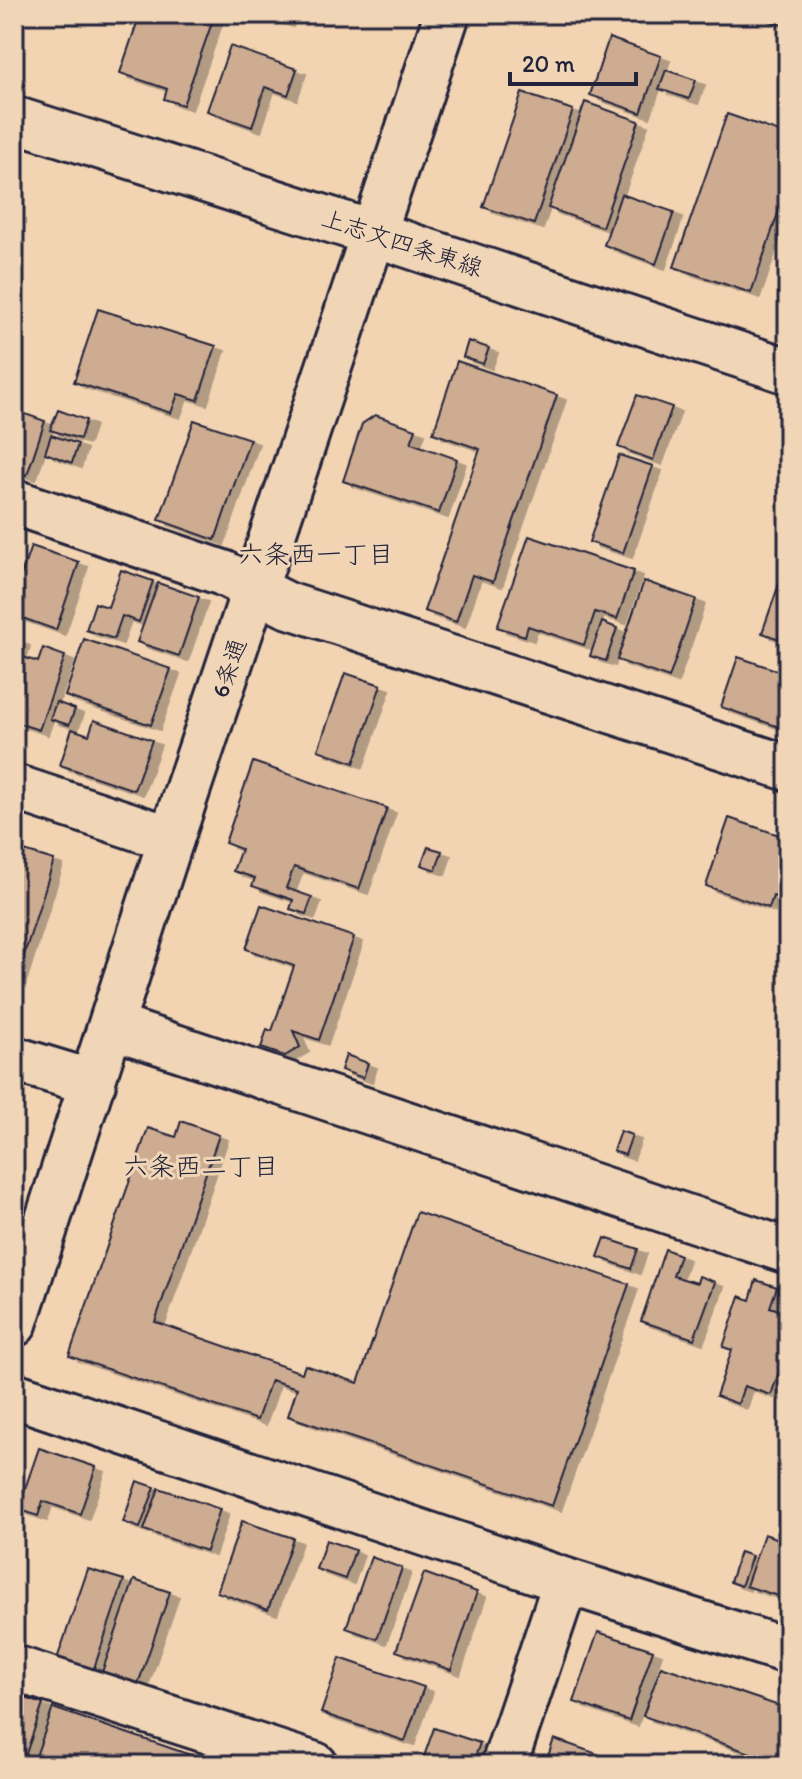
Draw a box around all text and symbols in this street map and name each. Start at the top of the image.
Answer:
scale bar [510,36,636,86]
text: 20 m [522,49,575,78]
street label: 上志文四条東線 [318,203,487,282]
district label: 六条西一丁目 [238,538,394,570]
street label: 6条通 [205,634,252,701]
district label: 六条西二丁目 [123,1150,279,1182]

